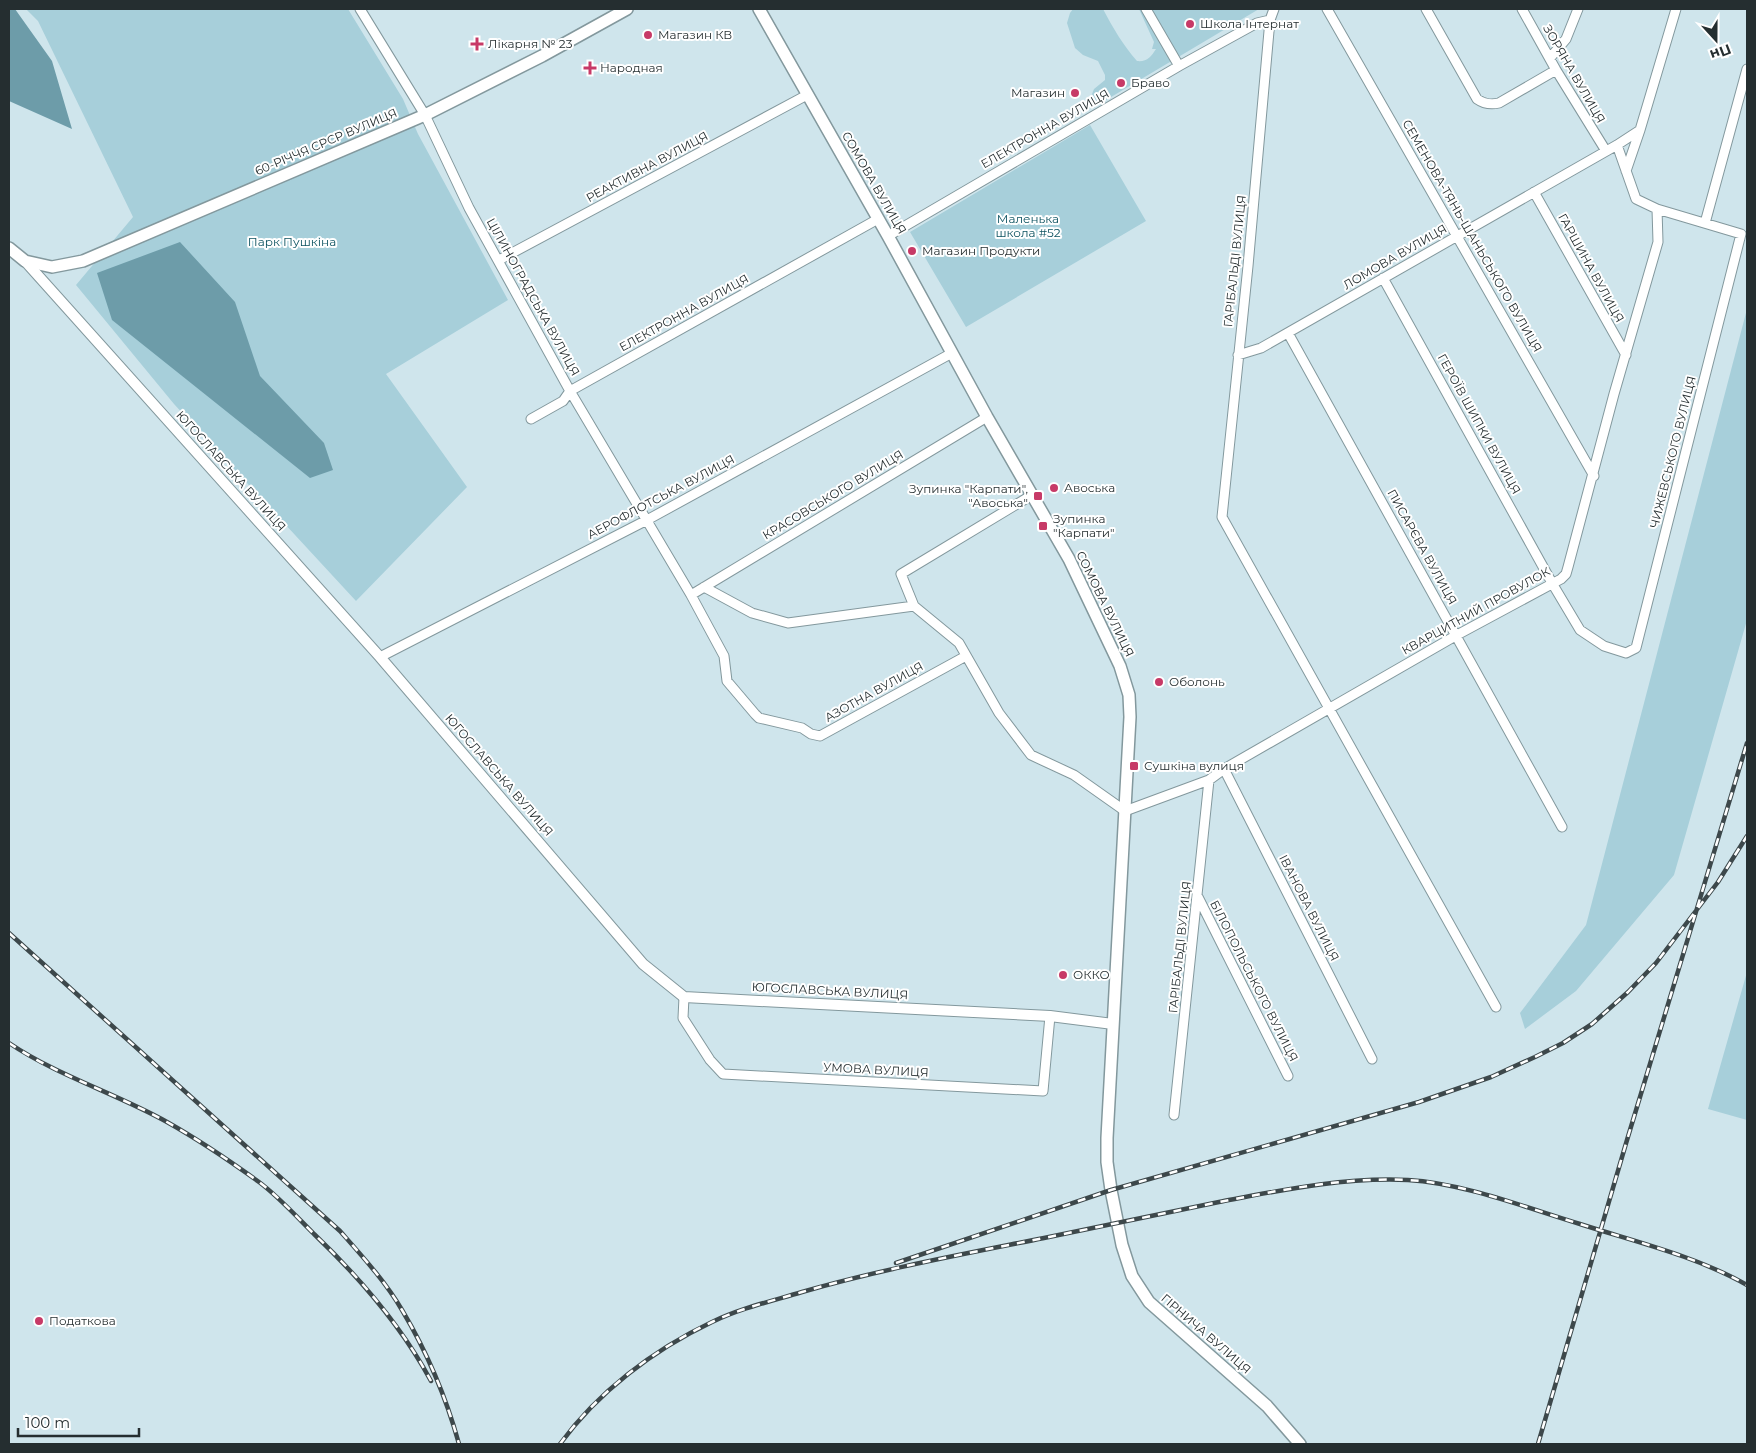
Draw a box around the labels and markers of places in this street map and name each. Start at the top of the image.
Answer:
place label: Школа Інтернат [1200,16,1299,31]
marker: Школа Інтернат [1184,18,1196,30]
place label: Магазин КВ [658,27,732,42]
marker: Магазин КВ [642,29,654,41]
place label: Лікарня № 23 [488,36,573,51]
marker: Лікарня № 23 [470,37,484,51]
place label: Народная [600,60,663,75]
marker: Народная [584,62,596,74]
place label: Браво [1131,75,1170,90]
marker: Браво [1115,77,1127,89]
place label: Магазин [1011,85,1065,100]
marker: Магазин [1069,87,1081,99]
place label: Магазин Продукти [922,243,1040,258]
marker: Магазин Продукти [906,245,918,257]
place label: Авоська [1064,480,1115,495]
place label: Зупинка "Карпати", "Авоська" [909,481,1028,510]
marker: Авоська [1048,482,1060,494]
marker: Зупинка "Карпати", "Авоська" [1032,490,1044,502]
place label: Зупинка "Карпати" [1053,511,1114,540]
marker: Зупинка "Карпати" [1037,520,1049,532]
place label: Оболонь [1169,674,1225,689]
marker: Оболонь [1153,676,1165,688]
place label: Сушкіна вулиця [1144,758,1244,773]
marker: Сушкіна вулиця [1128,760,1140,772]
place label: ОККО [1073,967,1110,982]
marker: ОККО [1057,969,1069,981]
place label: Податкова [49,1313,116,1328]
marker: Податкова [33,1315,45,1327]

